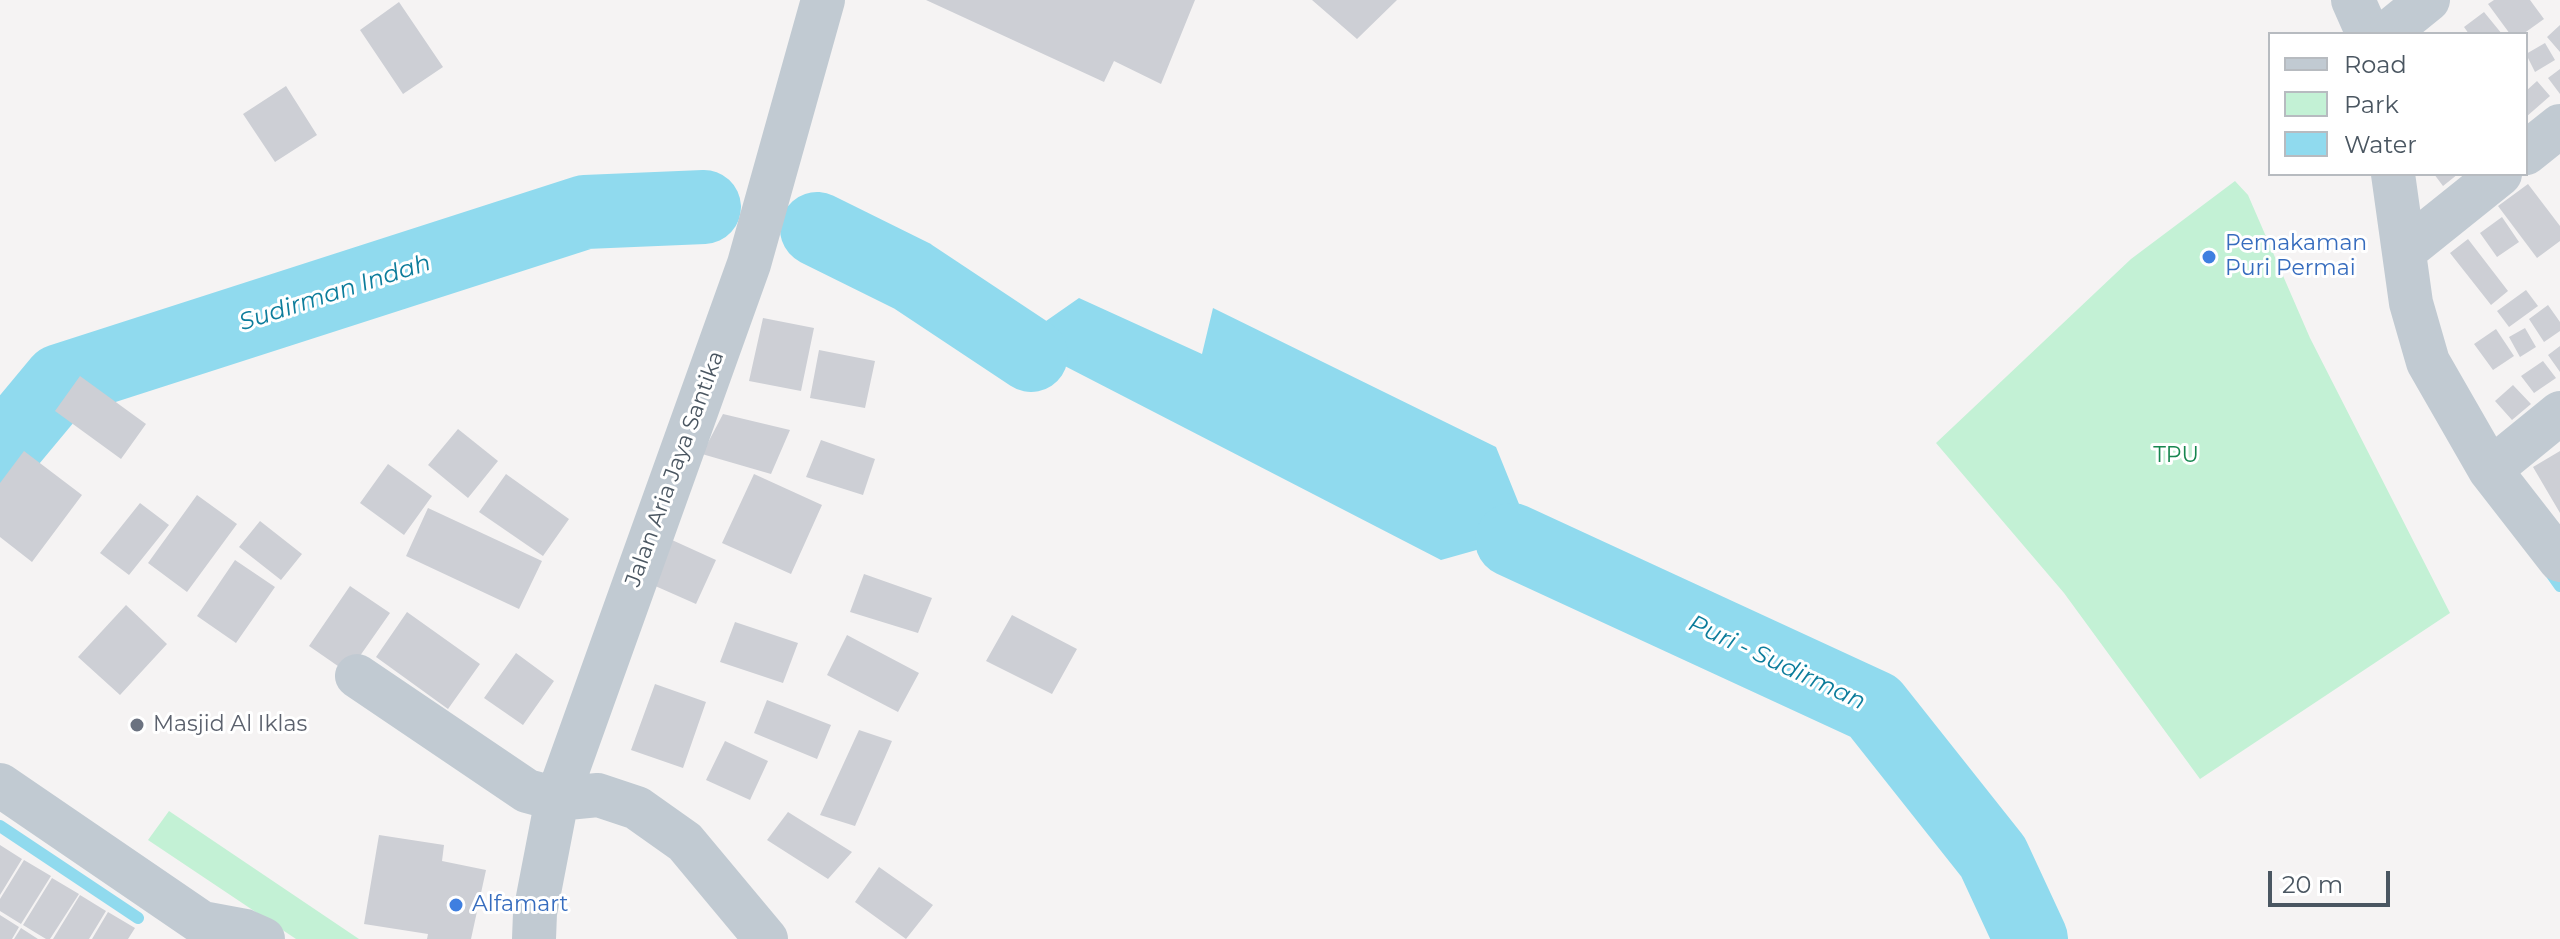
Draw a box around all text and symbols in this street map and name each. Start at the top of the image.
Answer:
legend [2268,32,2528,176]
text: Road [2344,50,2407,79]
text: Park [2344,90,2399,119]
text: Water [2344,130,2417,159]
place label: Pemakaman Puri Permai [2225,231,2367,282]
water label: Sudirman Indah [236,248,434,338]
marker: Pemakaman Puri Permai [2200,248,2218,266]
street label: Jalan Aria Jaya Santika [620,348,730,590]
park label: TPU [2153,443,2199,469]
water label: Puri - Sudirman [1684,609,1870,717]
place label: Masjid Al Iklas [153,712,307,738]
marker: Masjid Al Iklas [128,716,146,734]
scale bar [2272,855,2394,905]
text: 20 m [2282,870,2343,899]
place label: Alfamart [472,892,568,918]
marker: Alfamart [447,896,465,914]

